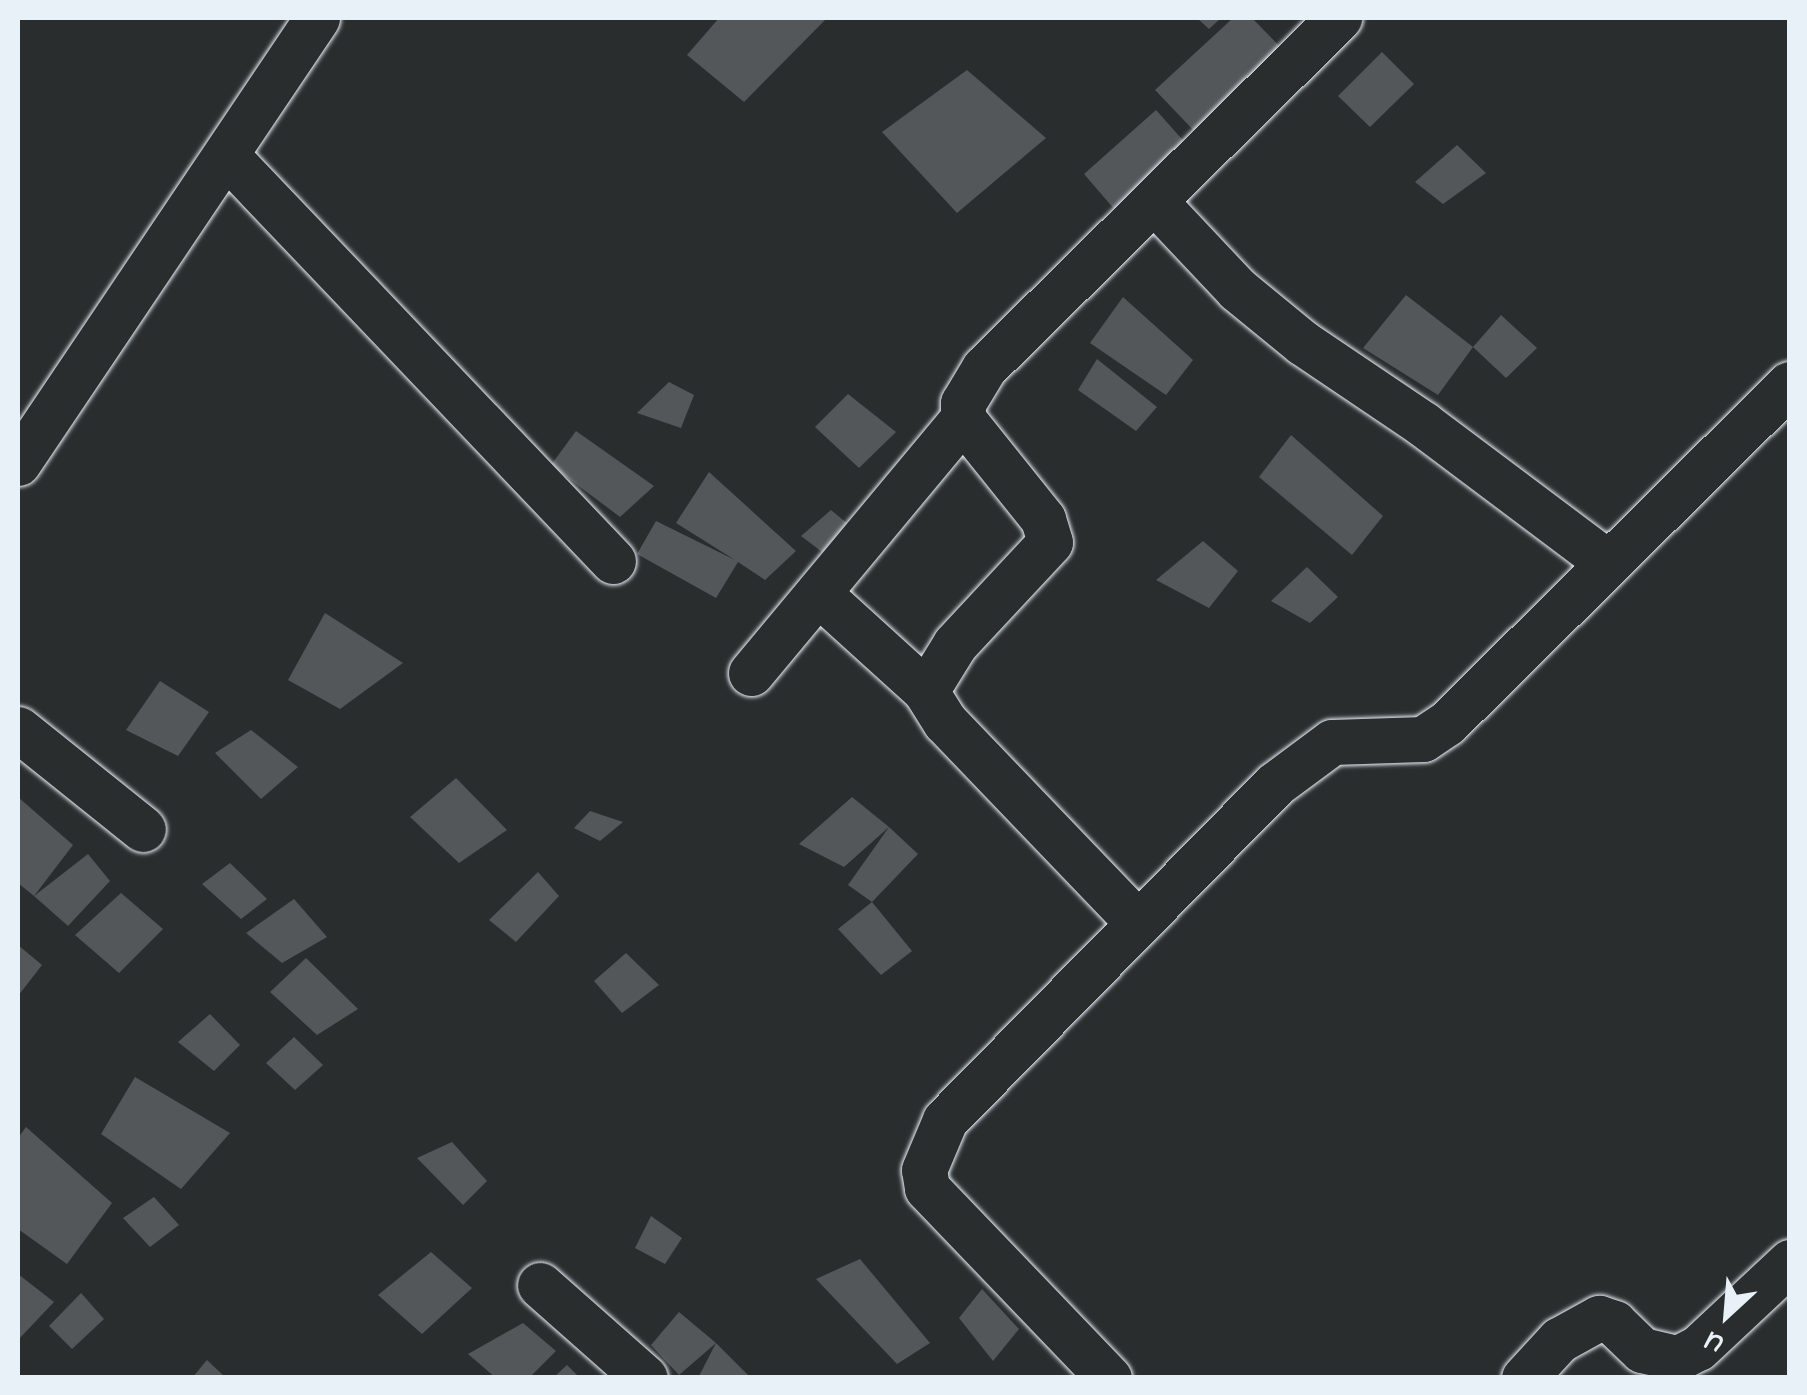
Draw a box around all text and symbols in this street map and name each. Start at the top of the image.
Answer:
north arrow [1677,1265,1777,1365]
text: U [1698,1321,1729,1363]

